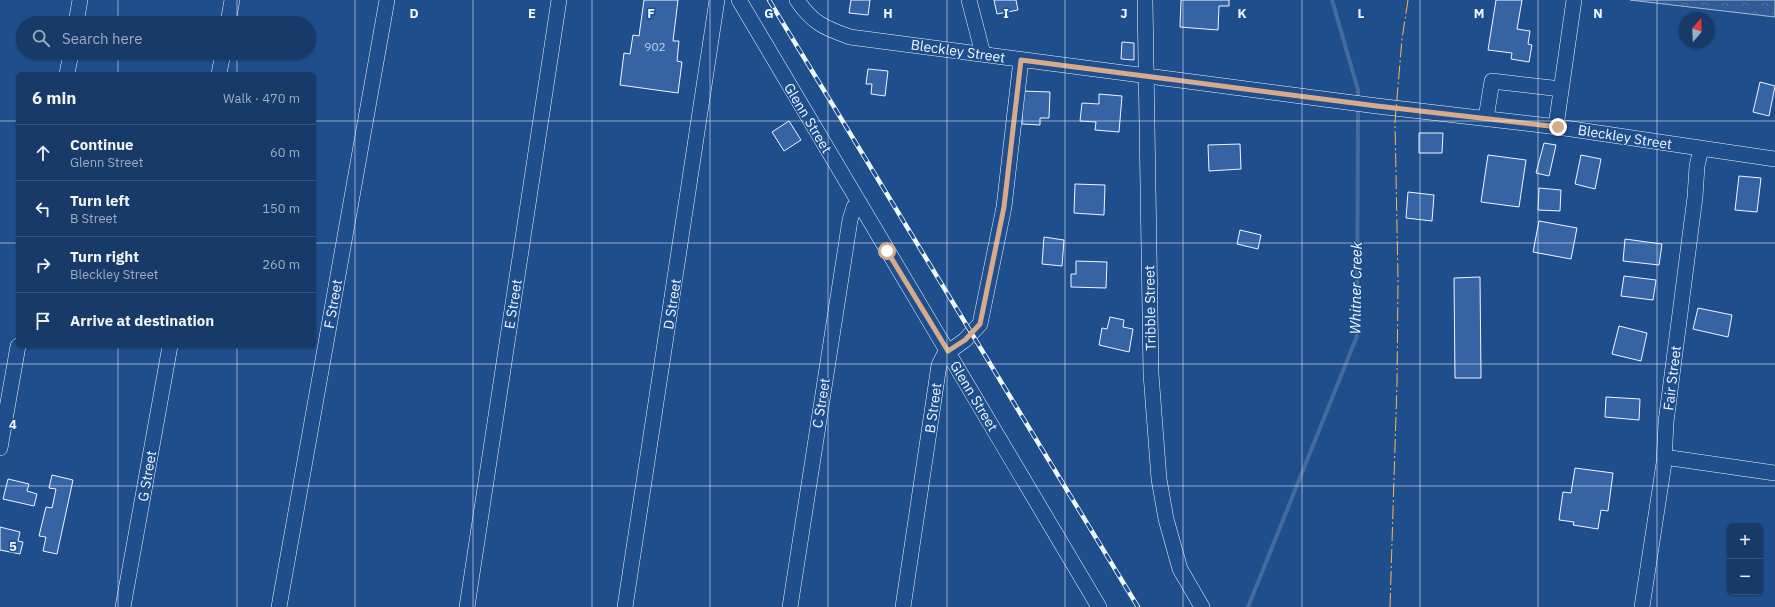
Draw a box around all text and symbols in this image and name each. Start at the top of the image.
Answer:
text: D [409,5,419,22]
text: E [528,5,536,22]
text: F [647,5,655,22]
text: G [764,5,774,22]
text: H [883,5,893,22]
text: I [1003,5,1009,22]
text: J [1120,5,1128,22]
text: K [1237,5,1247,22]
text: L [1358,5,1365,22]
text: M [1474,5,1484,22]
text: N [1593,5,1603,22]
north arrow [1679,12,1715,48]
search box [16,16,316,60]
icon: search [30,27,52,49]
text: Search here [62,29,142,48]
street label: Bleckley Street [910,35,1006,67]
house number: 902 [644,39,666,54]
street label: Glenn Street [780,80,836,156]
text: 6 min [32,87,76,109]
text: Walk · 470 m [223,90,300,107]
route end [1549,118,1567,136]
street label: Bleckley Street [1577,121,1673,153]
text: Continue [70,135,134,154]
icon: ahead [32,142,54,164]
text: 60 m [270,144,300,161]
text: Glenn Street [70,154,143,171]
text: Turn left [70,191,130,210]
icon: left [32,198,54,220]
text: 150 m [262,200,300,217]
text: B Street [70,210,117,227]
water label: Whitner Creek [1345,241,1366,335]
route start [878,242,896,260]
text: Turn right [70,247,139,266]
icon: right [32,254,54,276]
text: 260 m [262,256,300,273]
street label: Tribble Street [1140,265,1160,351]
text: Bleckley Street [70,266,158,283]
street label: D Street [659,277,685,331]
street label: F Street [320,278,346,330]
street label: E Street [500,278,526,330]
icon: arrive [32,310,54,332]
text: Arrive at destination [70,311,214,330]
street label: Fair Street [1659,345,1685,411]
street label: Glenn Street [946,358,1002,434]
street label: C Street [808,377,834,429]
street label: B Street [921,381,945,434]
text: 4 [9,416,17,433]
street label: G Street [134,449,160,503]
map controls [1727,523,1763,595]
button: + [1727,523,1763,559]
text: 5 [9,538,17,555]
button: − [1727,559,1763,595]

